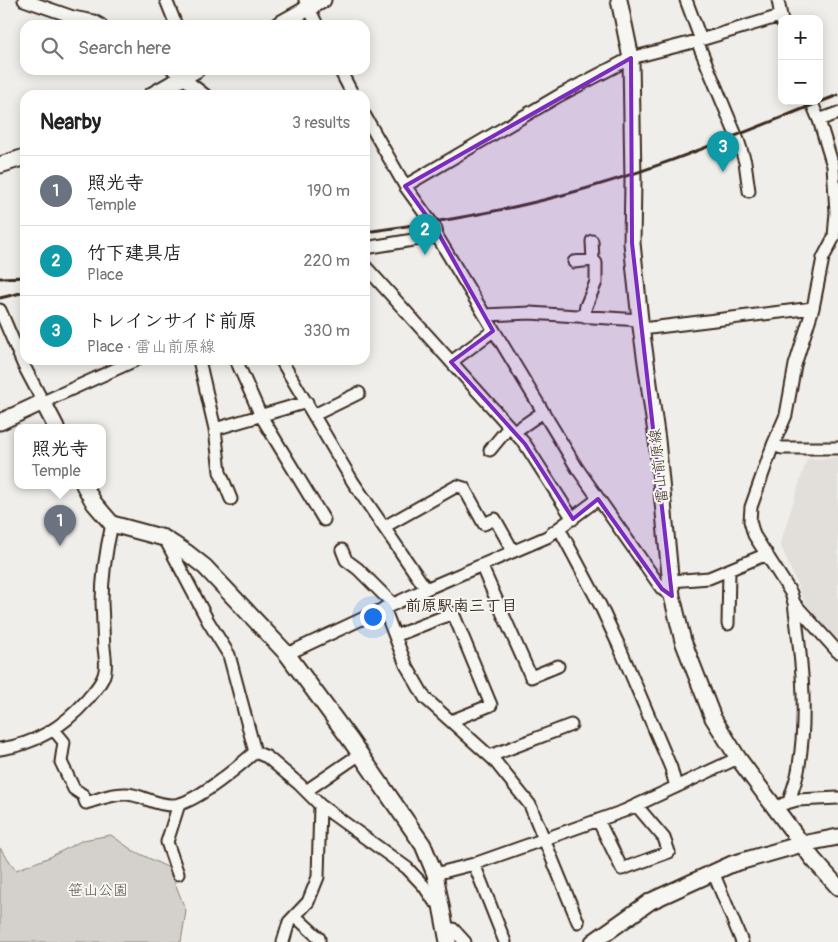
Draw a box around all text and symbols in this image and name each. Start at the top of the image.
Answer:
map controls [778,15,823,105]
button: + [778,15,823,60]
search box [20,20,370,75]
icon: search [38,34,66,62]
text: Search here [78,36,171,60]
button: − [778,60,823,105]
text: Nearby [40,109,101,136]
text: 3 results [292,113,350,133]
pin: 3 [707,131,739,172]
text: 照光寺 [87,171,144,195]
text: 1 [53,181,59,201]
text: 190 m [307,181,350,201]
text: Temple [87,195,136,215]
pin: 2 [409,214,441,255]
text: 竹下建具店 [87,241,182,265]
text: 2 [52,251,60,271]
text: 220 m [304,251,350,271]
text: Place [87,265,123,285]
text: トレインサイド前原 [87,309,257,333]
text: 3 [52,321,60,341]
text: 330 m [304,321,350,341]
text: Place · 雷山前原線 [87,337,215,357]
popup [14,424,106,489]
street label: 雷山前原線 [646,428,672,504]
text: 照光寺 [31,437,89,461]
text: Temple [31,461,81,481]
pin: 1 [44,505,76,546]
district label: 前原駅南三丁目 [405,596,517,616]
your location [360,604,386,630]
park label: 笹山公園 [68,881,128,900]

